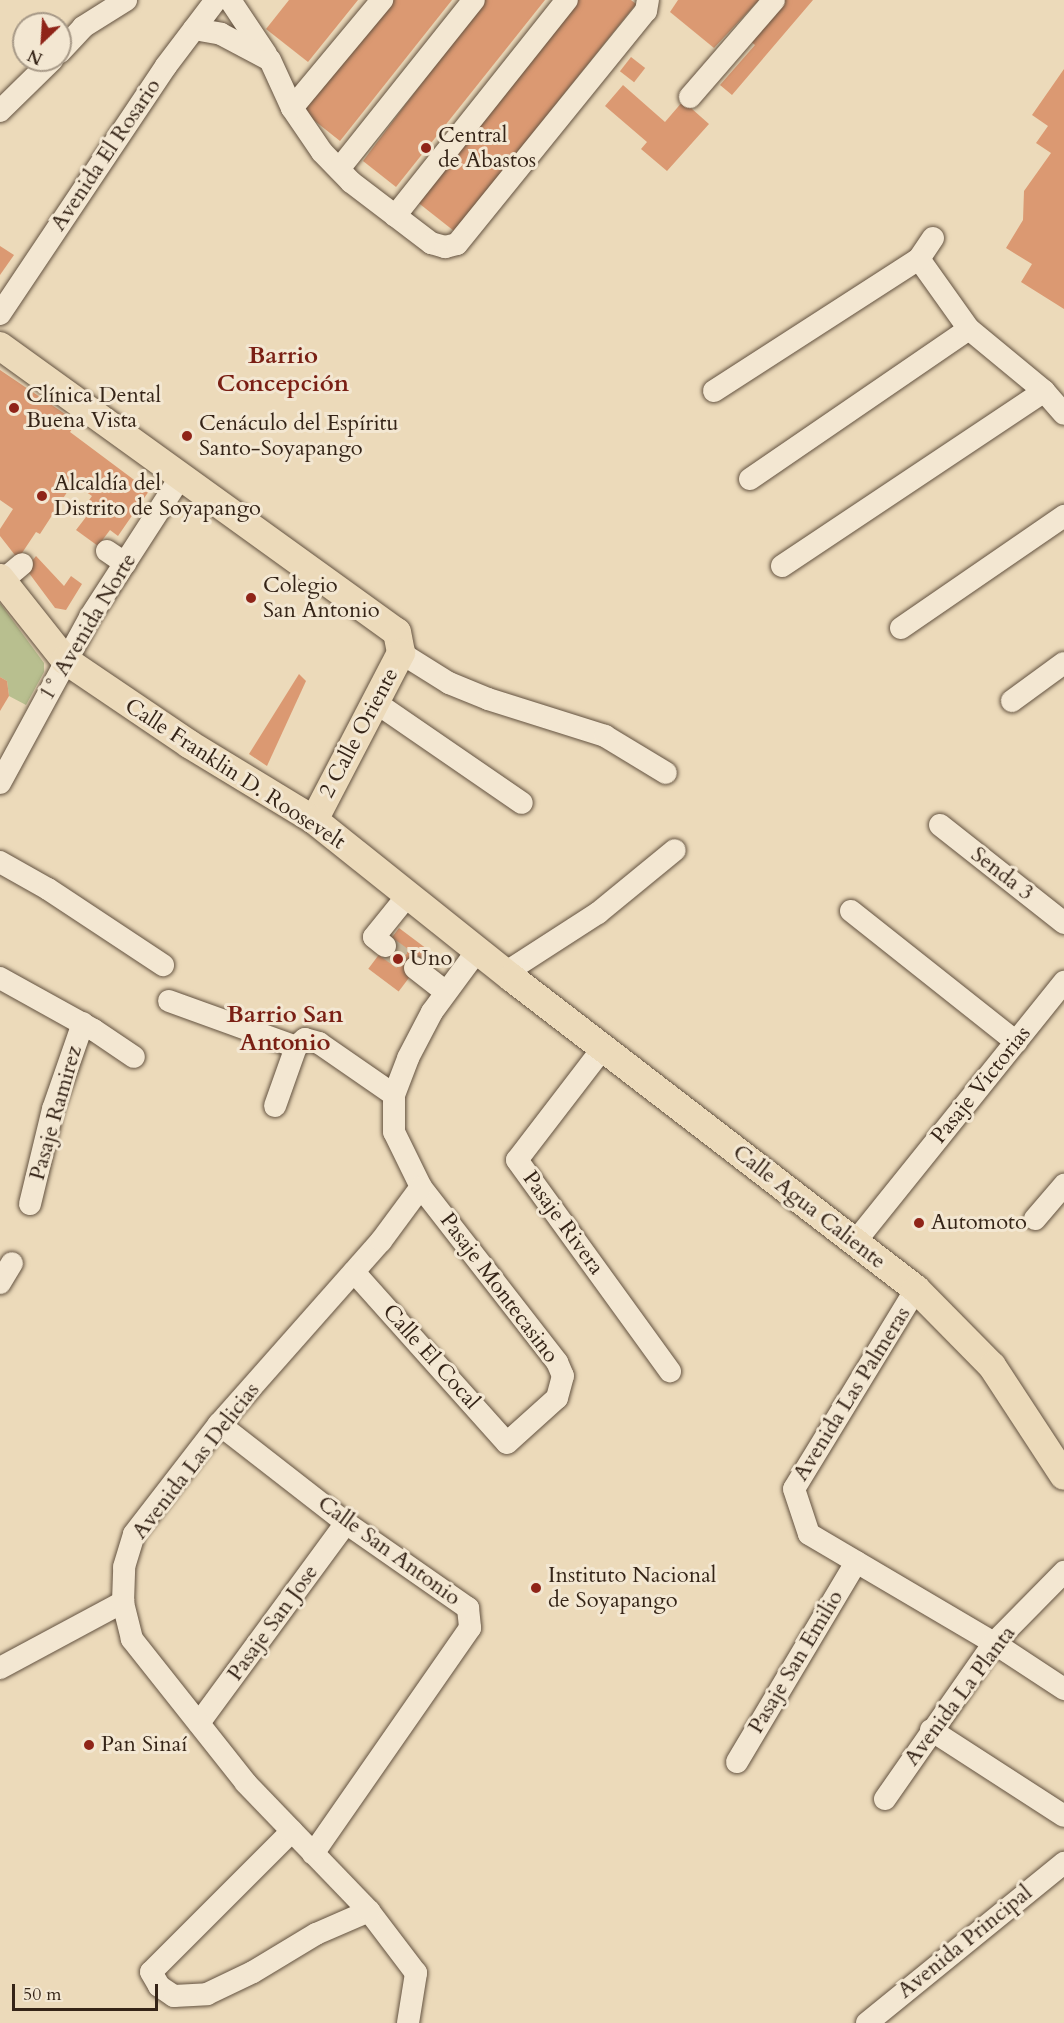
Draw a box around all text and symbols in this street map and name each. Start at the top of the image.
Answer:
north arrow [12,12,72,72]
text: N [24,44,46,69]
street label: Avenida El Rosario [45,74,167,236]
place label: Central de Abastos [438,122,536,174]
marker: Central de Abastos [419,141,433,155]
district label: Barrio Concepción [217,342,349,398]
place label: Clínica Dental Buena Vista [26,382,161,434]
marker: Clínica Dental Buena Vista [7,401,21,415]
place label: Cenáculo del Espíritu Santo-Soyapango [199,410,399,462]
marker: Cenáculo del Espíritu Santo-Soyapango [180,429,194,443]
place label: Alcaldía del Distrito de Soyapango [54,470,261,522]
marker: Alcaldía del Distrito de Soyapango [35,489,49,503]
street label: 1° Avenida Norte [34,549,142,705]
place label: Colegio San Antonio [263,572,380,624]
marker: Colegio San Antonio [244,591,258,605]
street label: 2 Calle Oriente [314,664,404,802]
street label: Calle Franklin D. Roosevelt [120,693,350,855]
street label: Senda 3 [966,841,1038,907]
place label: Uno [410,946,452,972]
marker: Uno [391,952,405,966]
district label: Barrio San Antonio [227,1001,343,1057]
street label: Pasaje Victorias [925,1021,1037,1149]
street label: Pasaje Ramirez [24,1043,88,1183]
street label: Calle Agua Caliente [727,1139,891,1275]
street label: Pasaje Rivera [517,1166,609,1280]
street label: Pasaje Montecasino [434,1208,564,1368]
place label: Automoto [931,1210,1027,1236]
marker: Automoto [912,1216,926,1230]
street label: Calle El Cocal [377,1299,485,1415]
street label: Avenida Las Palmeras [788,1302,916,1486]
street label: Avenida Las Delicias [127,1377,265,1545]
street label: Calle San Antonio [312,1490,466,1612]
street label: Pasaje San Jose [222,1560,324,1686]
place label: Instituto Nacional de Soyapango [548,1562,716,1614]
marker: Instituto Nacional de Soyapango [529,1581,543,1595]
street label: Pasaje San Emilio [743,1586,849,1738]
street label: Avenida La Planta [899,1621,1021,1771]
place label: Pan Sinaí [101,1732,187,1758]
marker: Pan Sinaí [82,1738,96,1752]
street label: Avenida Principal [892,1880,1038,2004]
scale bar [15,1972,160,2010]
text: 50 m [23,1982,62,2007]

